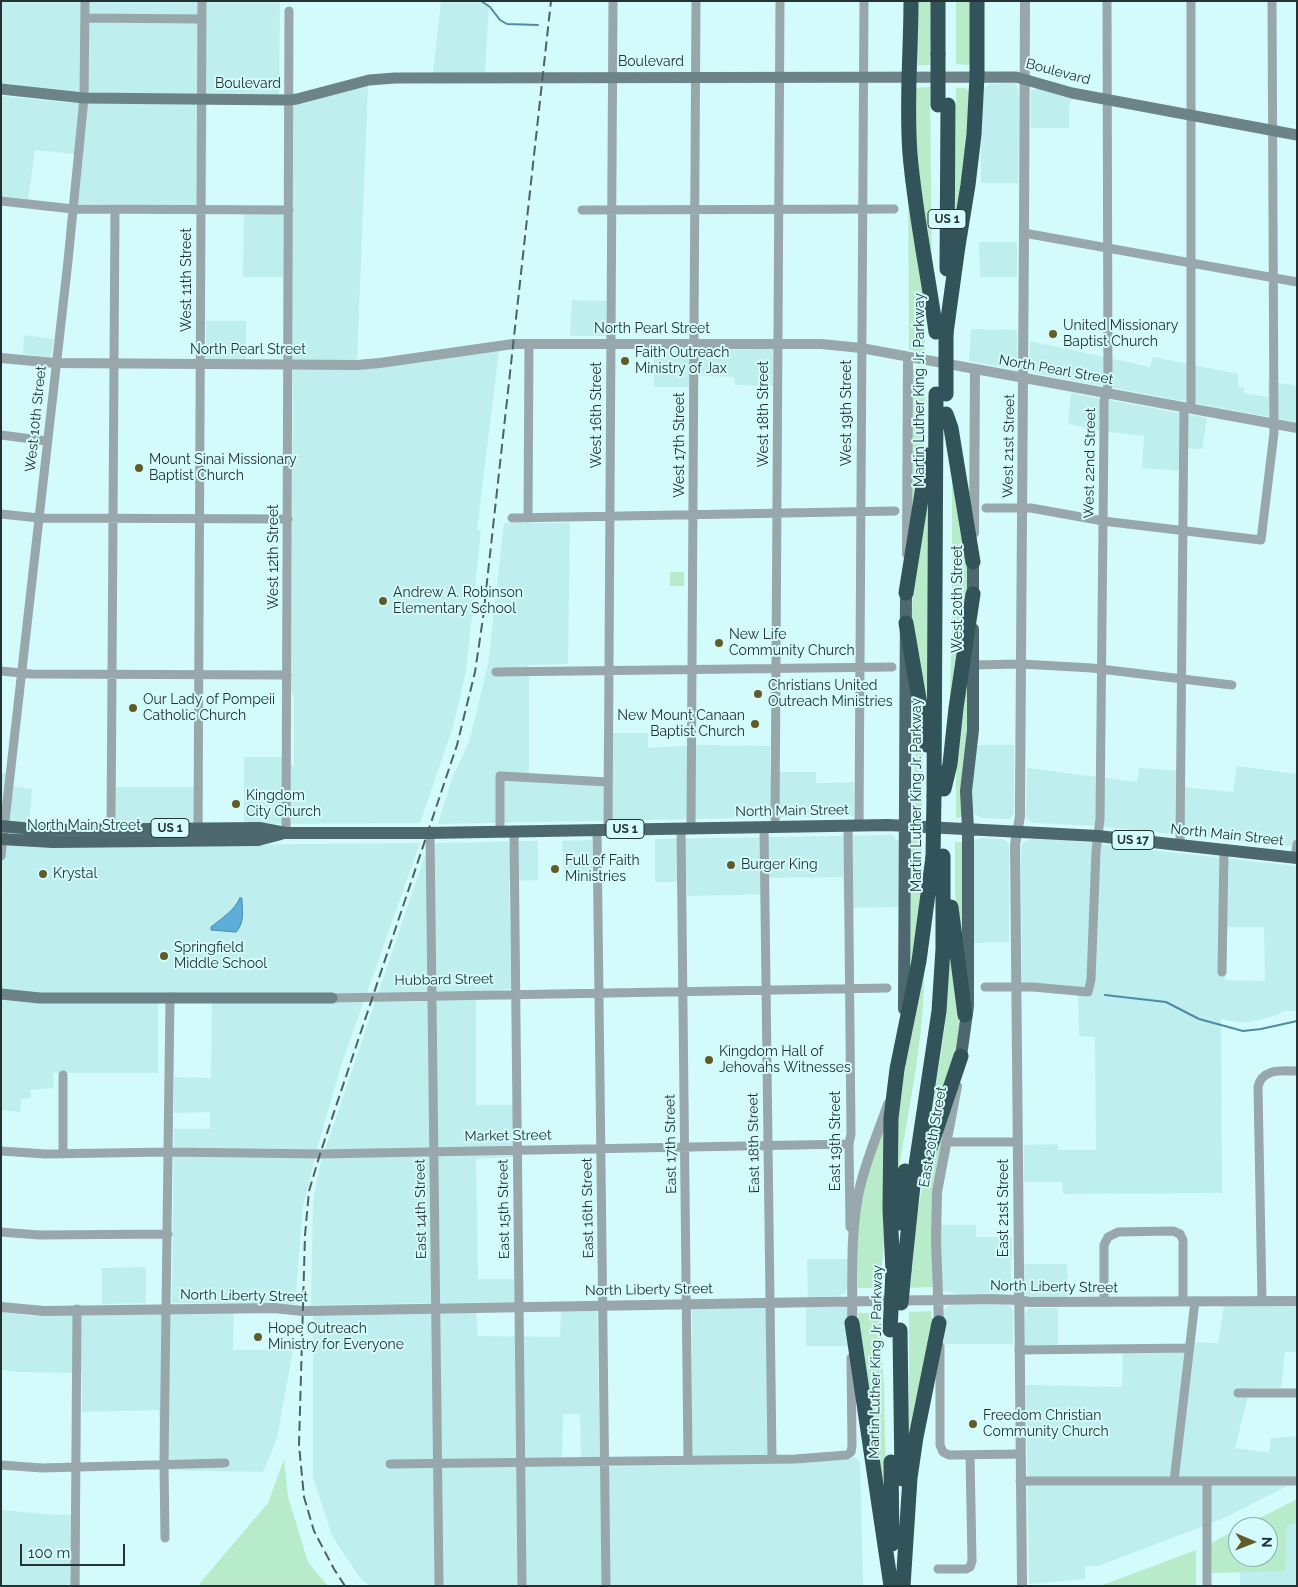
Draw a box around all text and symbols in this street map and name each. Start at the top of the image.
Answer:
street label: Boulevard [618,54,684,70]
street label: Boulevard [1024,55,1092,89]
street label: Boulevard [215,76,281,92]
road number: US 1 [928,210,966,228]
street label: West 11th Street [179,228,195,332]
street label: Martin Luther King Jr. Parkway [912,293,928,487]
place label: United Missionary Baptist Church [1063,318,1178,351]
street label: North Pearl Street [594,321,710,337]
marker: United Missionary Baptist Church [1047,328,1059,340]
street label: North Pearl Street [190,342,306,358]
place label: Faith Outreach Ministry of Jax [635,345,729,378]
street label: North Pearl Street [997,352,1115,388]
marker: Faith Outreach Ministry of Jax [619,355,631,367]
street label: West 19th Street [839,360,855,466]
street label: West 18th Street [756,361,772,467]
street label: West 16th Street [589,362,605,468]
street label: West 10th Street [22,365,50,473]
street label: West 17th Street [672,392,688,498]
street label: West 21st Street [1000,394,1018,498]
street label: West 22nd Street [1081,407,1099,519]
place label: Mount Sinai Missionary Baptist Church [149,452,297,484]
marker: Mount Sinai Missionary Baptist Church [133,462,145,474]
street label: West 12th Street [266,504,282,610]
street label: West 20th Street [950,545,966,653]
place label: Andrew A. Robinson Elementary School [393,585,523,618]
marker: Andrew A. Robinson Elementary School [377,595,389,607]
place label: New Life Community Church [729,627,855,660]
marker: New Life Community Church [713,637,725,649]
place label: Christians United Outreach Ministries [768,678,892,710]
marker: Christians United Outreach Ministries [752,688,764,700]
place label: Our Lady of Pompeii Catholic Church [143,692,275,724]
street label: Martin Luther King Jr. Parkway [909,698,925,892]
marker: Our Lady of Pompeii Catholic Church [127,702,139,714]
place label: New Mount Canaan Baptist Church [617,708,745,740]
marker: New Mount Canaan Baptist Church [749,718,761,730]
place label: Kingdom City Church [246,788,321,820]
marker: Kingdom City Church [230,798,242,810]
street label: North Main Street [735,802,849,820]
street label: North Main Street [27,818,141,834]
road number: US 1 [151,818,189,838]
road number: US 1 [606,820,644,839]
street label: North Main Street [1170,821,1284,849]
road number: US 17 [1112,830,1154,850]
place label: Full of Faith Ministries [565,853,640,886]
place label: Burger King [741,857,818,873]
marker: Burger King [725,859,737,871]
marker: Full of Faith Ministries [549,863,561,875]
place label: Krystal [53,866,97,882]
marker: Krystal [37,868,49,880]
place label: Springfield Middle School [174,940,267,972]
marker: Springfield Middle School [158,950,170,962]
street label: Hubbard Street [394,971,494,989]
place label: Kingdom Hall of Jehovahs Witnesses [719,1044,851,1076]
marker: Kingdom Hall of Jehovahs Witnesses [703,1054,715,1066]
street label: East 20th Street [916,1085,950,1189]
street label: East 19th Street [828,1091,844,1191]
street label: East 18th Street [745,1093,763,1193]
street label: East 17th Street [662,1094,680,1194]
street label: Market Street [464,1127,552,1145]
street label: East 16th Street [579,1157,597,1259]
street label: East 14th Street [412,1159,430,1259]
street label: East 15th Street [495,1159,513,1259]
street label: East 21st Street [996,1159,1012,1257]
street label: Martin Luther King Jr. Parkway [866,1265,886,1459]
street label: North Liberty Street [990,1277,1118,1297]
street label: North Liberty Street [585,1280,713,1300]
street label: North Liberty Street [180,1286,308,1306]
place label: Hope Outreach Ministry for Everyone [268,1321,404,1354]
marker: Hope Outreach Ministry for Everyone [252,1331,264,1343]
place label: Freedom Christian Community Church [983,1408,1109,1440]
marker: Freedom Christian Community Church [967,1418,979,1430]
north arrow [1228,1517,1278,1567]
scale bar [22,1534,128,1566]
text: N [1259,1537,1275,1548]
text: 100 m [28,1544,70,1562]

